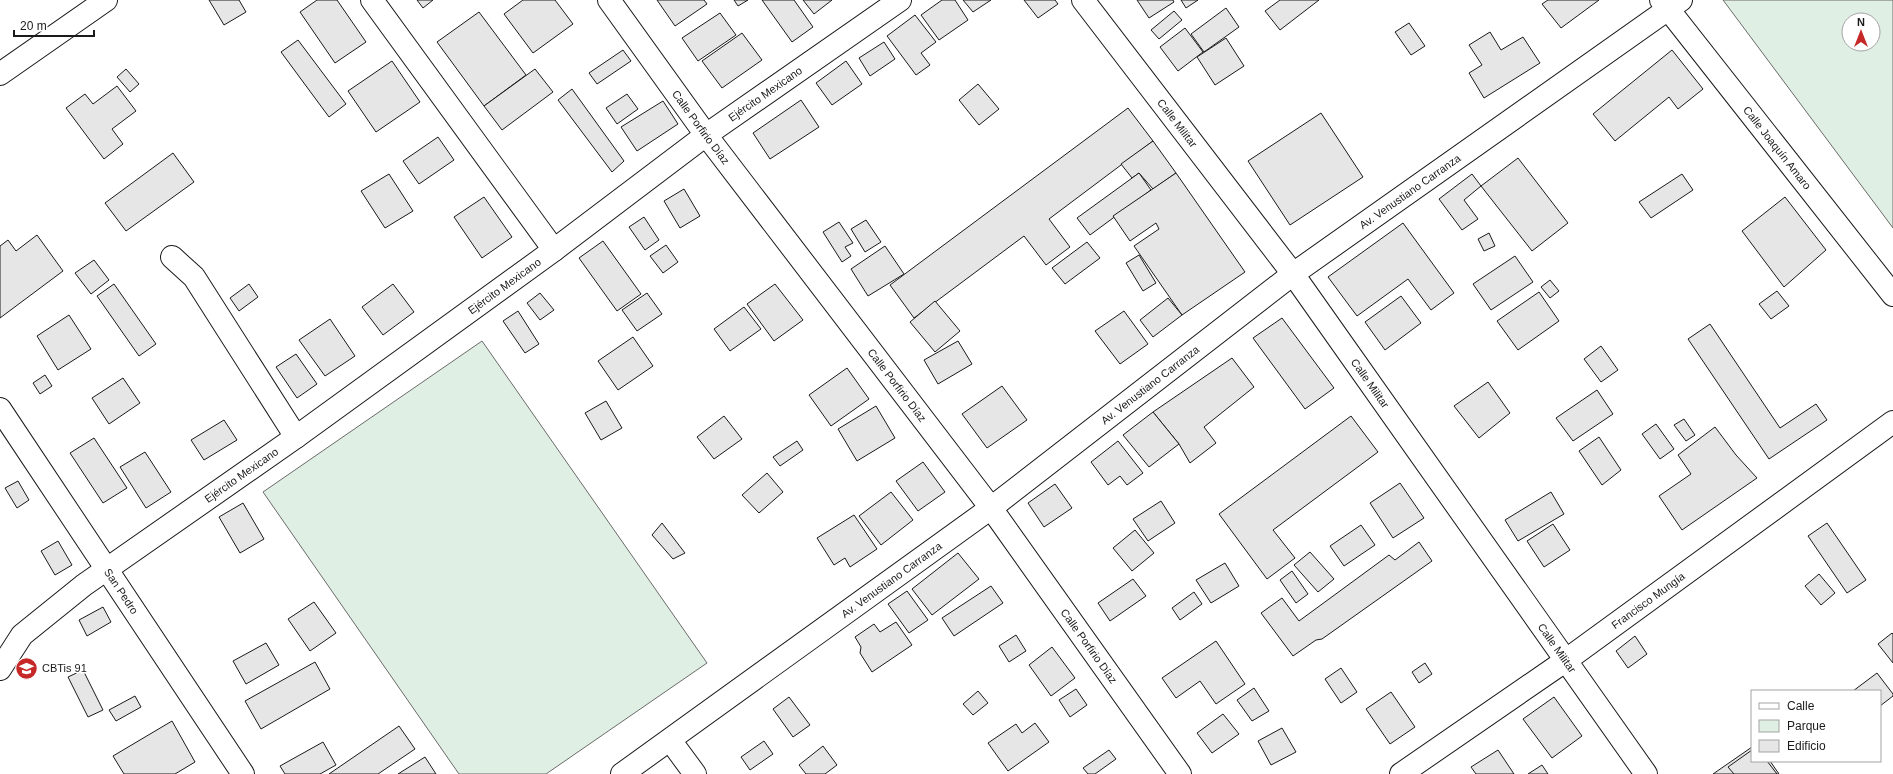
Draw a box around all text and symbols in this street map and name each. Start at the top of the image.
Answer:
scale bar [14,12,94,38]
north arrow [1841,12,1881,52]
text: N [1857,16,1865,28]
text: 20 m [20,19,47,33]
street label: Ejército Mexicano [726,64,804,124]
street label: Calle Porfirio Díaz [670,88,732,167]
street label: Calle Militar [1155,97,1200,150]
street label: Calle Joaquín Amaro [1741,104,1814,192]
street label: Av. Venustiano Carranza [1357,151,1463,231]
street label: Ejército Mexicano [466,256,543,316]
street label: Av. Venustiano Carranza [1099,343,1202,427]
street label: Calle Porfirio Díaz [865,346,929,424]
street label: Calle Militar [1349,356,1392,411]
street label: Ejército Mexicano [202,445,280,505]
street label: Av. Venustiano Carranza [839,539,945,620]
street label: San Pedro [102,566,141,616]
street label: Francisco Mungía [1609,569,1688,631]
street label: Calle Porfirio Díaz [1058,606,1120,686]
street label: Calle Militar [1536,621,1579,675]
school or university icon: CBTis 91 [14,655,40,681]
place label: CBTis 91 [42,662,87,674]
legend [1751,690,1881,762]
text: Calle [1787,699,1815,713]
text: Parque [1787,719,1826,733]
text: Edificio [1787,739,1826,753]

